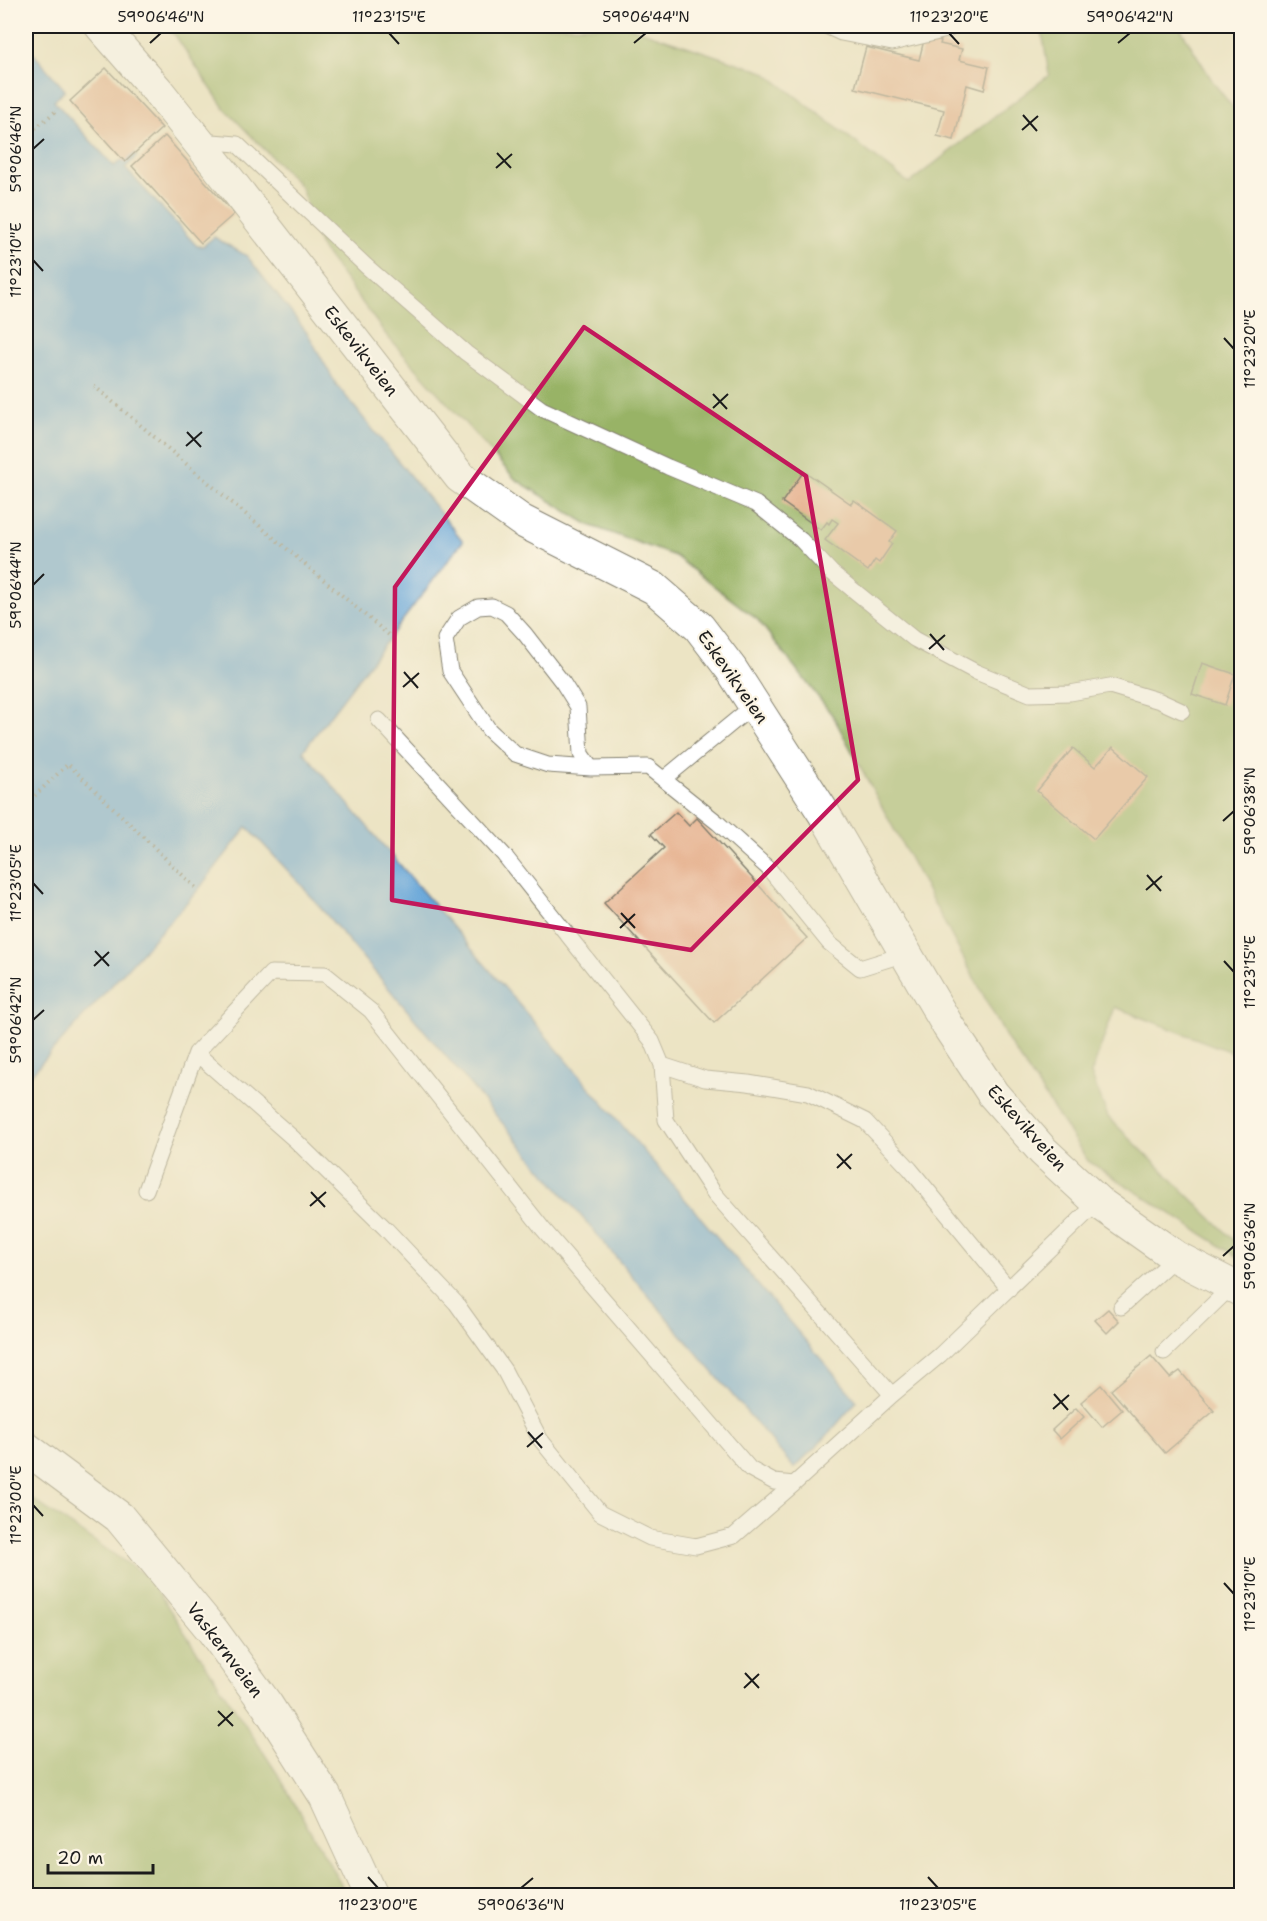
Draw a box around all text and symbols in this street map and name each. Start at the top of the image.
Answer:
text: 59°06'46"N [118,7,204,27]
text: 11°23'15"E [352,7,426,27]
text: 59°06'44"N [602,7,690,27]
text: 11°23'20"E [909,7,989,27]
text: 59°06'42"N [1087,7,1173,27]
text: 59°06'46"N [6,106,26,192]
text: 11°23'10"E [6,222,26,298]
street label: Eskevikveien [318,301,404,401]
text: 11°23'20"E [1240,309,1260,389]
text: 59°06'44"N [6,541,26,629]
street label: Eskevikveien [692,626,774,728]
text: 59°06'38"N [1240,767,1260,855]
text: 11°23'05"E [6,844,26,922]
text: 11°23'15"E [1240,935,1260,1009]
text: 59°06'42"N [6,977,26,1063]
street label: Eskevikveien [982,1080,1072,1176]
text: 59°06'36"N [1240,1202,1260,1290]
text: 11°23'00"E [6,1465,26,1545]
text: 11°23'10"E [1240,1556,1260,1632]
street label: Vaskernveien [181,1597,269,1703]
scale bar [48,1837,153,1875]
text: 20 m [57,1846,103,1870]
text: 11°23'00"E [338,1895,418,1915]
text: 59°06'36"N [477,1895,565,1915]
text: 11°23'05"E [899,1895,977,1915]

